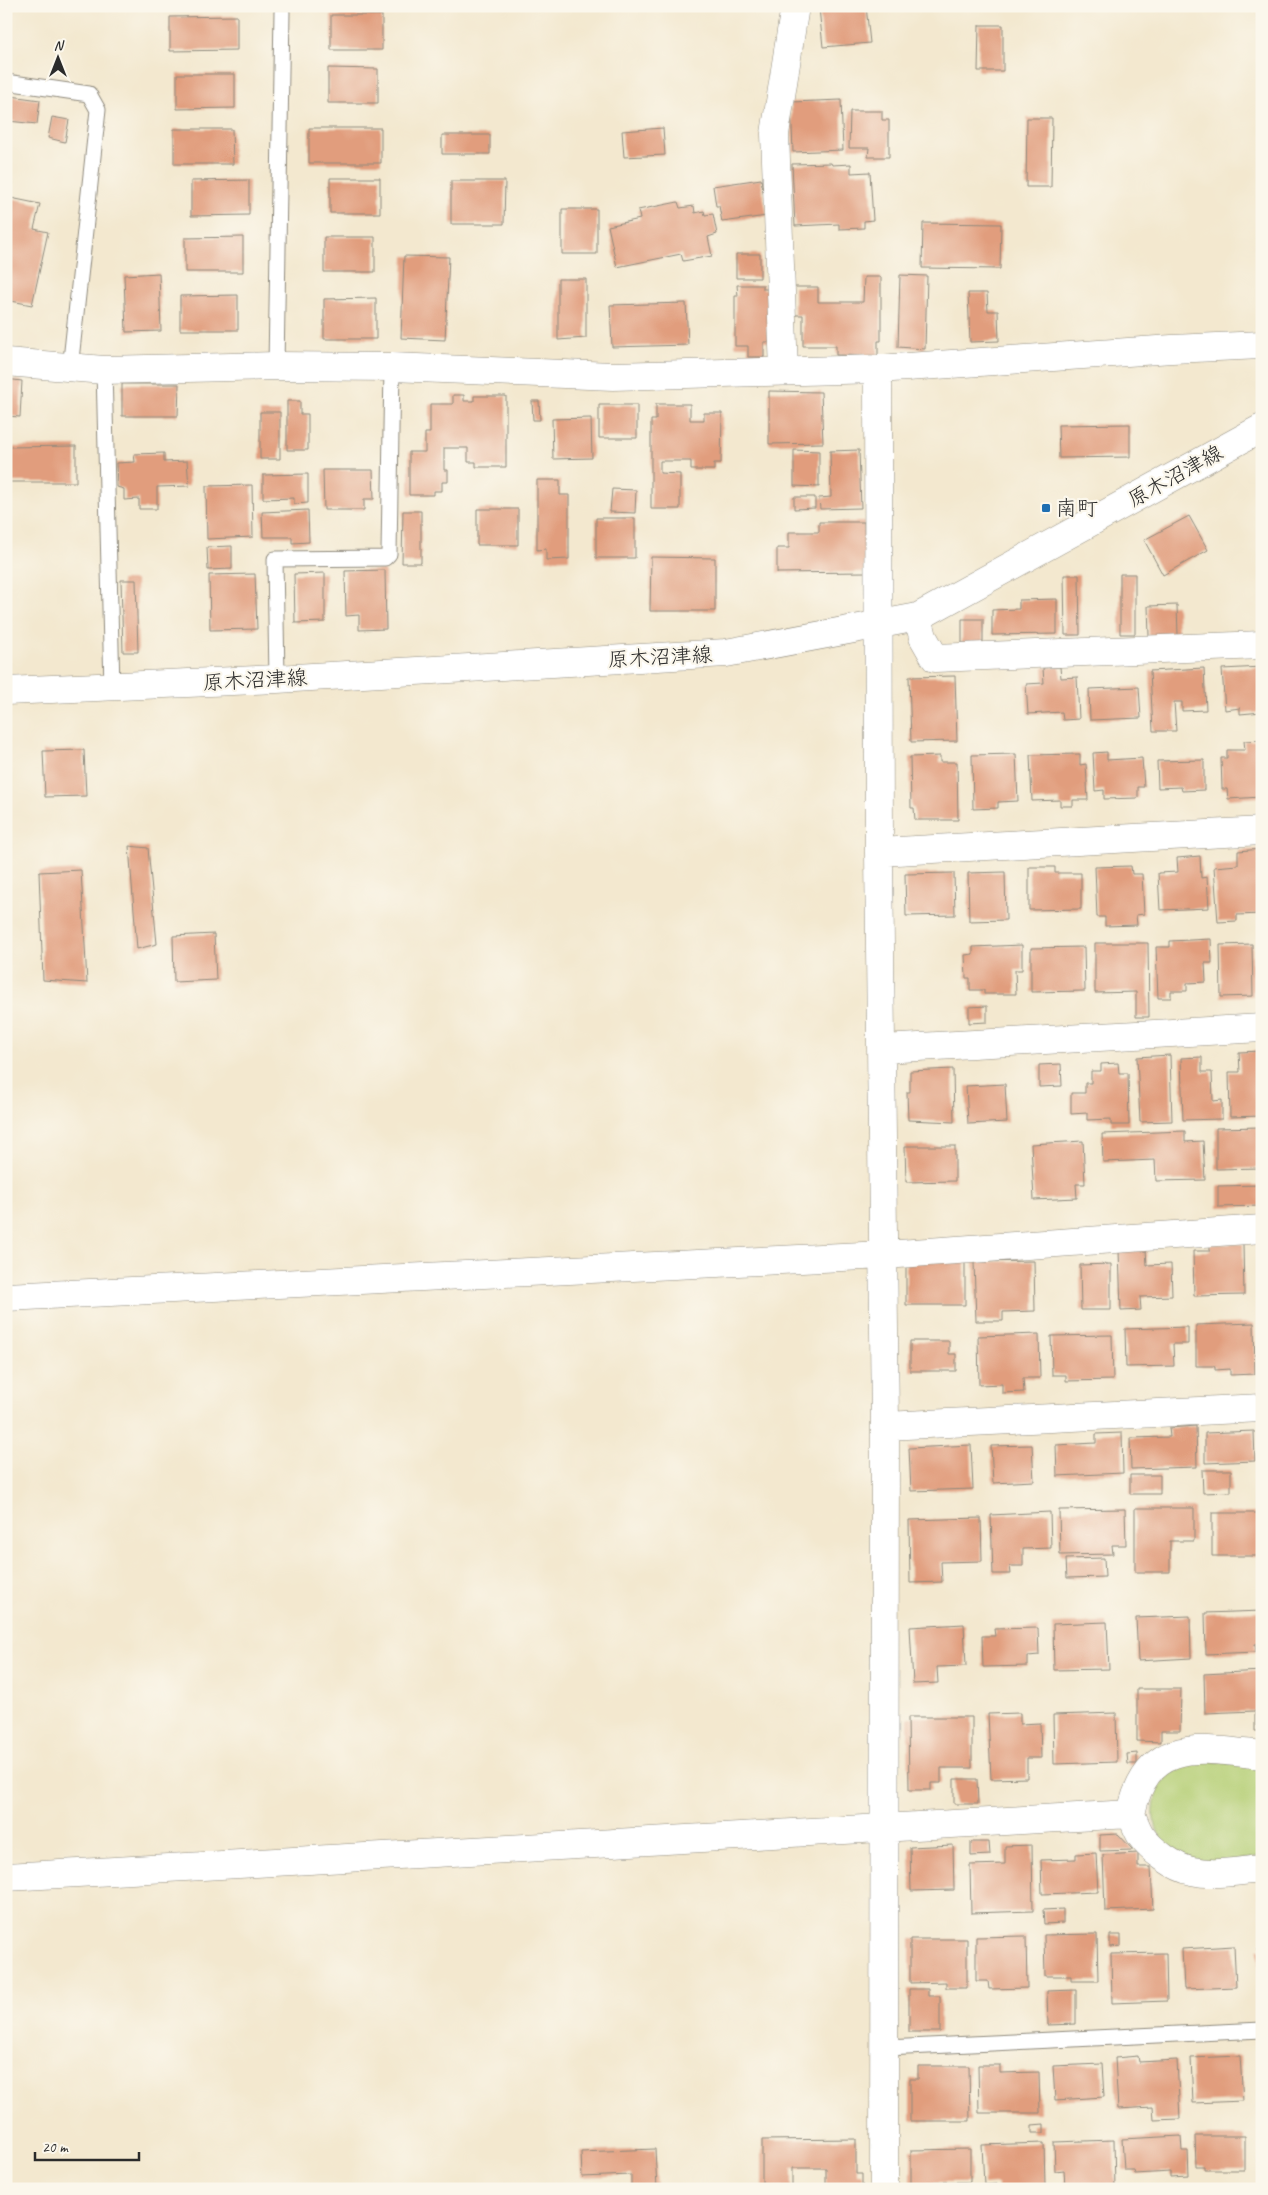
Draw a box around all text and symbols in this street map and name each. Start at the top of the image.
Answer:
north arrow [32,32,82,82]
text: N [54,37,65,54]
street label: 原木沼津線 [1123,439,1227,513]
place label: 南町 [1056,495,1098,521]
marker: 南町 [1040,502,1052,514]
street label: 原木沼津線 [607,641,713,673]
street label: 原木沼津線 [202,664,308,696]
scale bar [35,2130,139,2162]
text: 20 m [42,2138,69,2157]

